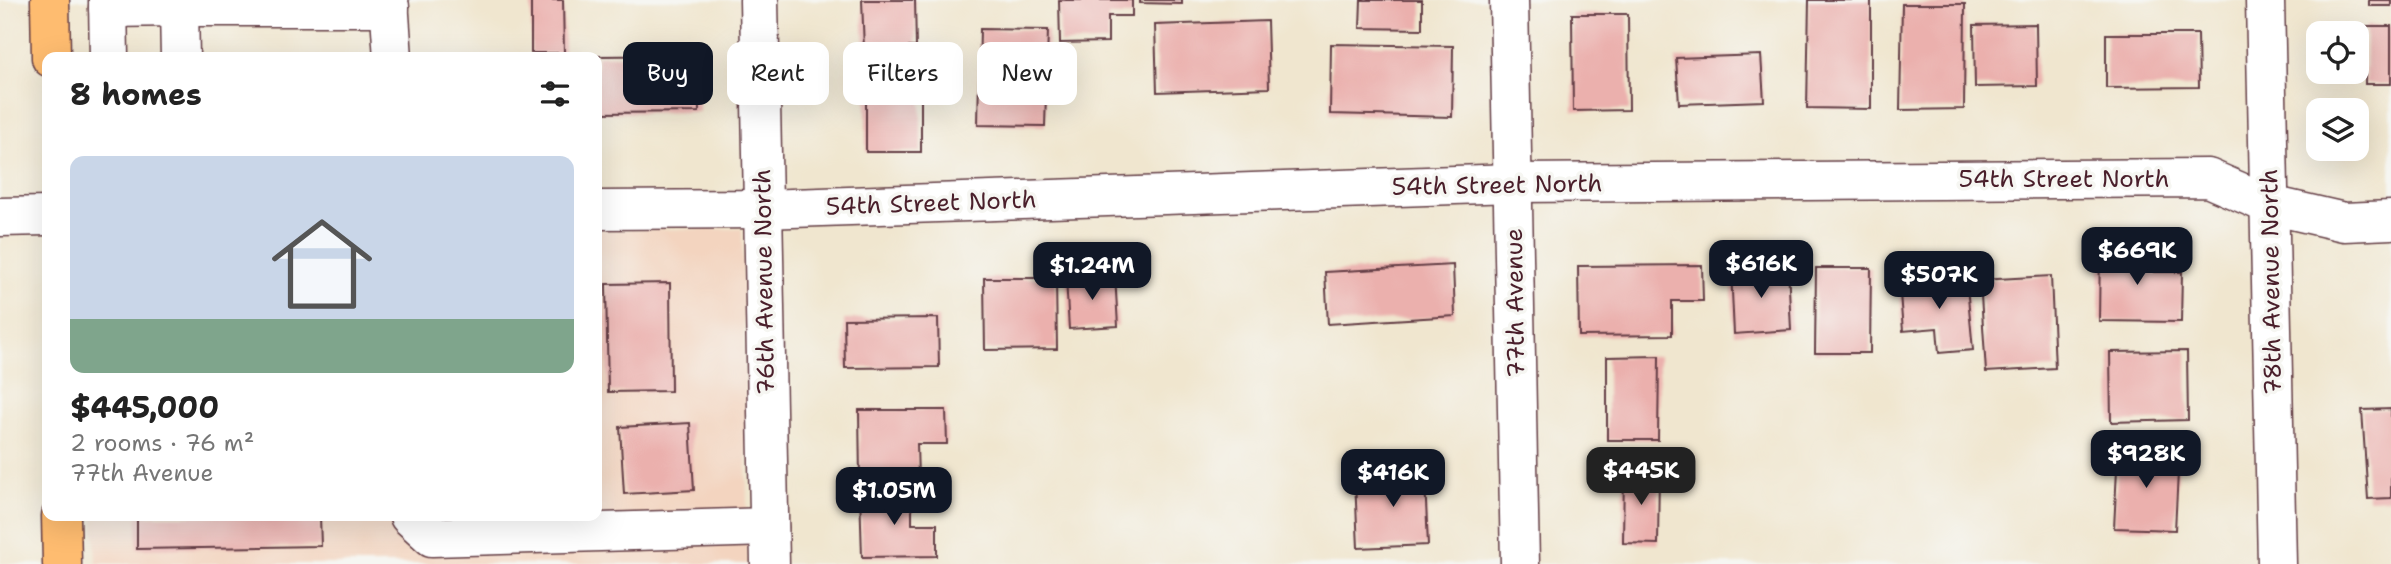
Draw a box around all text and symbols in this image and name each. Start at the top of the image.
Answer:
map controls [2306,21,2369,161]
button: locate [2306,21,2369,84]
chip: Buy [623,42,713,105]
chip: Rent [727,42,829,105]
chip: Filters [843,42,963,105]
chip: New [977,42,1077,105]
text: 8 homes [70,74,202,115]
icon: filters [536,75,574,113]
button: layers [2306,98,2369,161]
street label: 54th Street North [1959,163,2169,195]
street label: 54th Street North [1391,167,1603,203]
street label: 76th Avenue North [746,169,782,395]
street label: 78th Avenue North [2253,169,2289,395]
street label: 54th Street North [825,183,1037,223]
icon: home [259,201,385,327]
street label: 77th Avenue [1498,228,1532,378]
pin: $669K [2088,228,2186,287]
text: $669K [2097,235,2177,265]
pin: $616K [1712,240,1810,300]
pin: $1.24M [1035,243,1149,302]
text: $616K [1725,248,1797,278]
text: $1.24M [1049,250,1135,280]
pin: $507K [1890,252,1988,311]
text: $507K [1900,259,1978,289]
text: $445,000 [70,387,219,428]
text: 2 rooms · 76 m² [70,428,254,458]
pin: $928K [2097,430,2195,490]
text: $928K [2107,438,2185,468]
pin: $445K [1592,448,1690,507]
pin: $416K [1344,449,1442,509]
text: $445K [1602,455,1680,485]
text: $416K [1357,457,1429,487]
text: 77th Avenue [70,458,213,488]
pin: $1.05M [837,468,951,527]
text: $1.05M [852,475,936,505]

